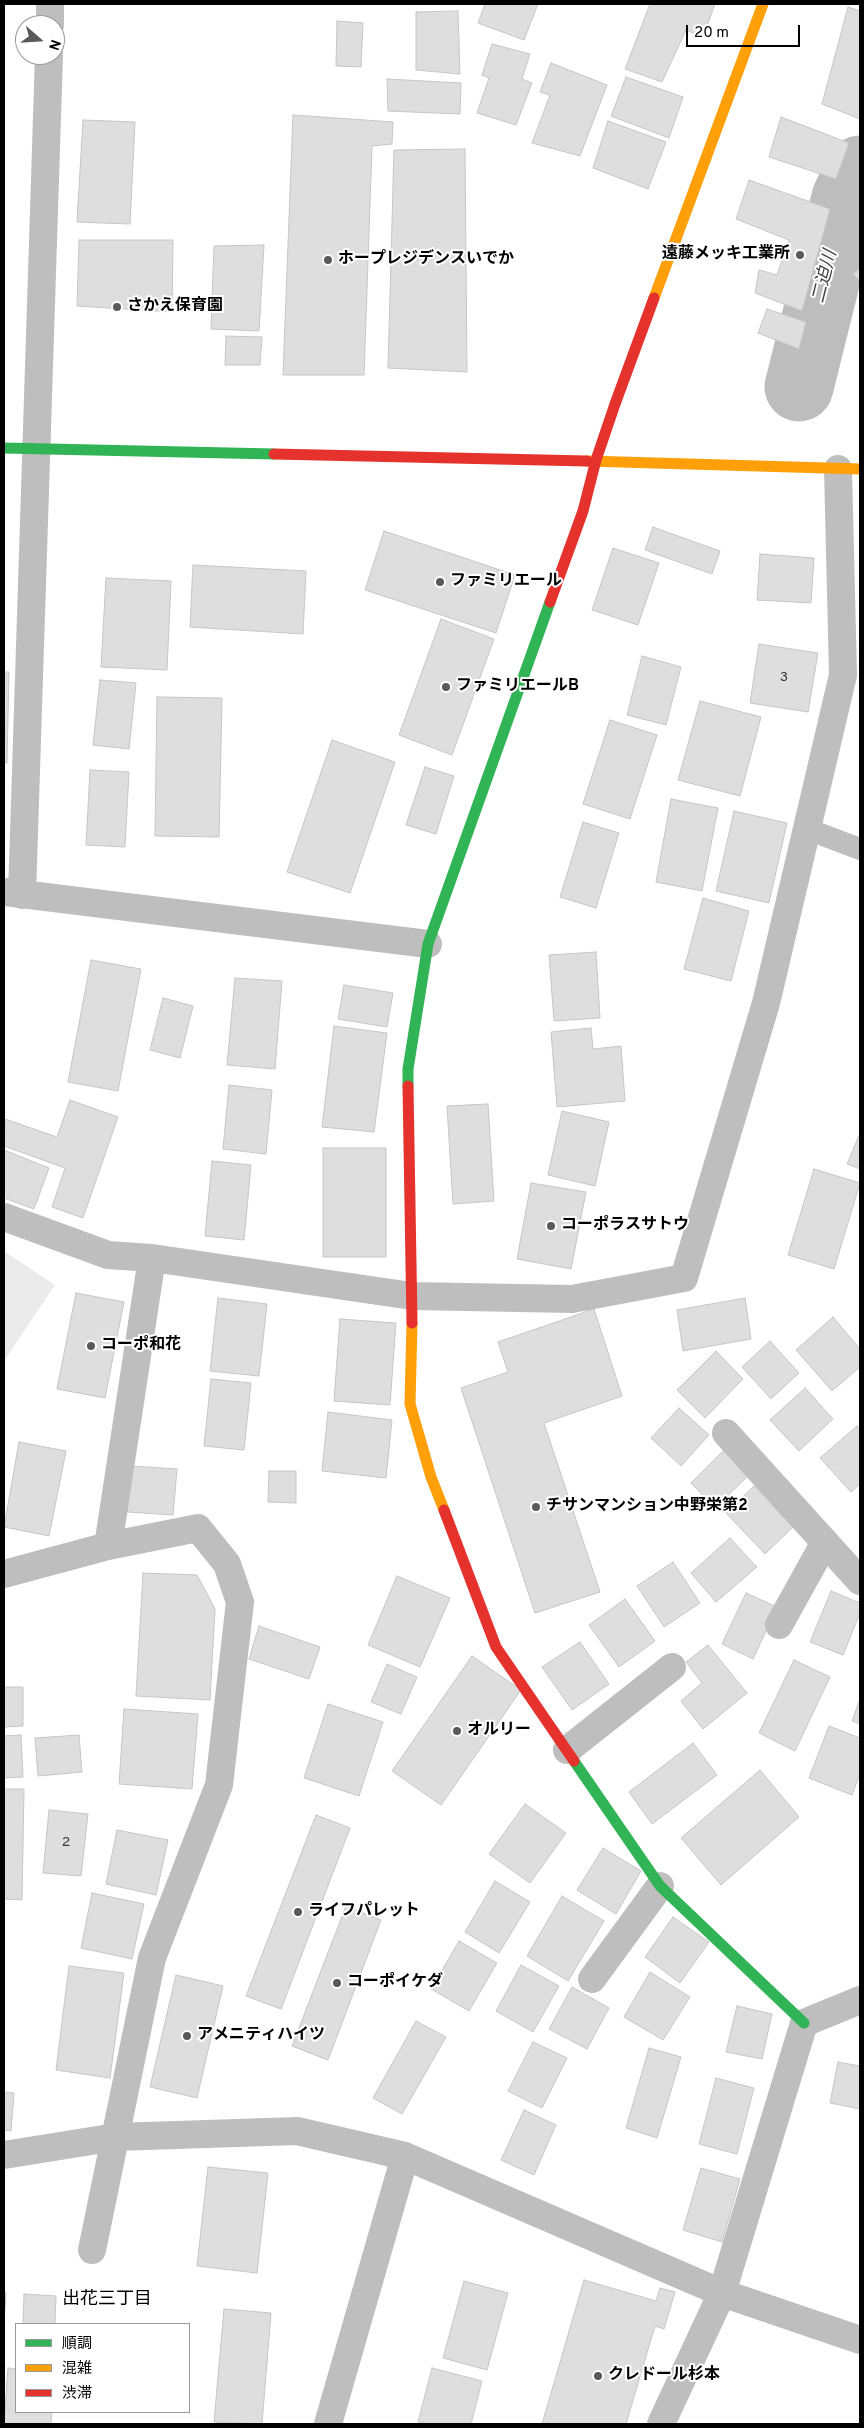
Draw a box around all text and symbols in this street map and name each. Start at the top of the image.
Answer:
north arrow [15,15,65,65]
scale bar [689,15,803,47]
text: 20 m [694,24,729,43]
text: N [44,37,63,52]
place label: 遠藤メッキ工業所 [662,245,790,265]
water label: 二迫川 [809,248,843,306]
marker: 遠藤メッキ工業所 [794,249,806,261]
place label: ホープレジデンスいでか [338,250,514,270]
marker: ホープレジデンスいでか [322,254,334,266]
place label: さかえ保育園 [127,297,223,317]
marker: さかえ保育園 [111,301,123,313]
place label: ファミリエール [450,572,562,592]
marker: ファミリエール [434,576,446,588]
house number: 3 [780,670,788,686]
place label: ファミリエールB [456,677,579,697]
marker: ファミリエールB [440,681,452,693]
place label: コーポラスサトウ [561,1216,689,1236]
marker: コーポラスサトウ [545,1220,557,1232]
place label: コーポ和花 [101,1336,181,1356]
marker: コーポ和花 [85,1340,97,1352]
place label: チサンマンション中野栄第2 [546,1497,748,1517]
marker: チサンマンション中野栄第2 [530,1501,542,1513]
place label: オルリー [467,1721,531,1741]
marker: オルリー [451,1725,463,1737]
house number: 2 [62,1835,70,1851]
place label: ライフパレット [308,1902,420,1922]
marker: ライフパレット [292,1906,304,1918]
place label: コーポイケダ [347,1973,443,1993]
marker: コーポイケダ [331,1977,343,1989]
place label: アメニティハイツ [197,2026,325,2046]
marker: アメニティハイツ [181,2030,193,2042]
district label: 出花三丁目 [62,2289,152,2311]
legend [15,2323,190,2413]
text: 順調 [62,2335,92,2354]
text: 混雑 [62,2360,92,2379]
place label: クレドール杉本 [608,2366,720,2386]
marker: クレドール杉本 [592,2370,604,2382]
text: 渋滞 [62,2385,92,2404]

